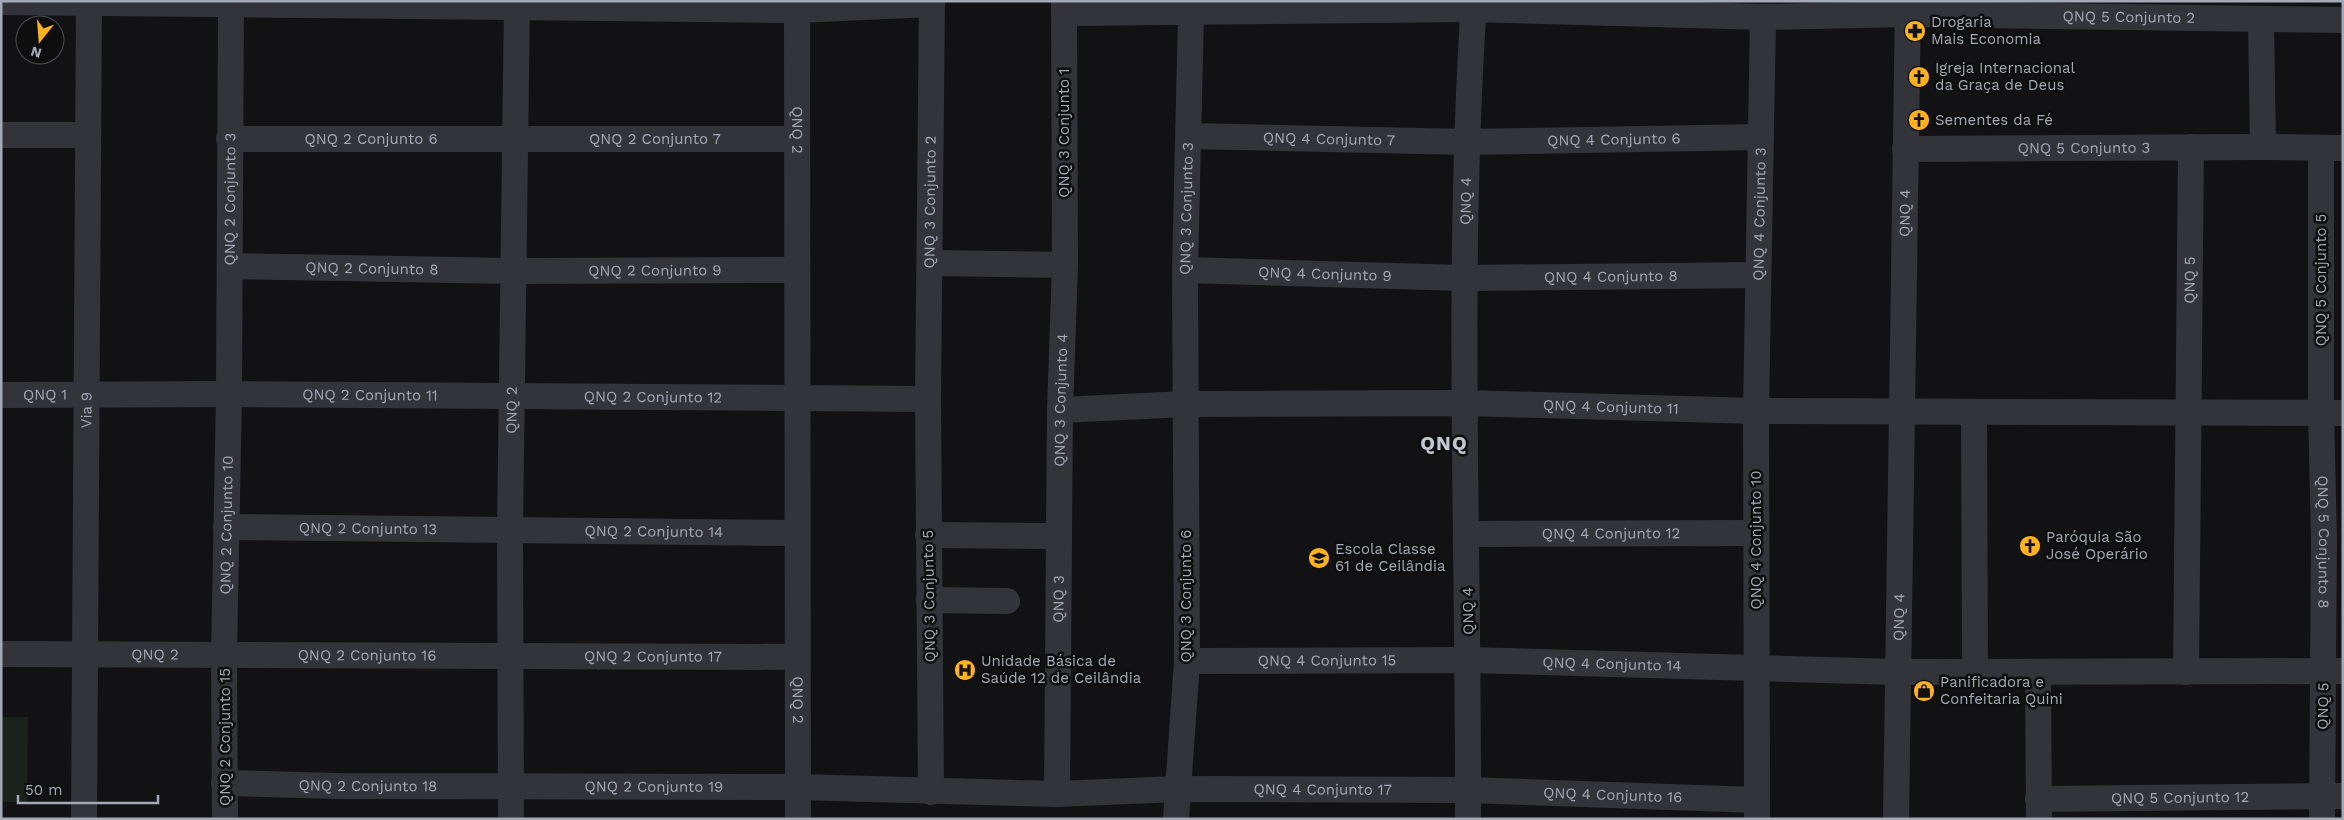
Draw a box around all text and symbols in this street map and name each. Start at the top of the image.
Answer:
street label: QNQ 5 Conjunto 2 [2062,7,2195,27]
place label: Drogaria Mais Economia [1931,13,2041,48]
north arrow [15,15,65,65]
pharmacy icon: Drogaria Mais Economia [1903,19,1927,43]
text: N [29,43,43,62]
place label: Igreja Internacional da Graça de Deus [1935,59,2076,94]
church icon: Igreja Internacional da Graça de Deus [1907,65,1931,89]
street label: QNQ 3 Conjunto 1 [1055,68,1073,198]
street label: QNQ 2 [788,106,806,154]
church icon: Sementes da Fé [1907,108,1931,132]
place label: Sementes da Fé [1935,111,2053,129]
street label: QNQ 4 Conjunto 7 [1263,129,1395,149]
street label: QNQ 4 Conjunto 6 [1547,129,1681,150]
street label: QNQ 2 Conjunto 6 [304,130,438,148]
street label: QNQ 2 Conjunto 7 [589,130,721,148]
street label: QNQ 2 Conjunto 3 [221,133,239,265]
street label: QNQ 3 Conjunto 2 [920,136,940,268]
street label: QNQ 5 Conjunto 3 [2018,139,2150,157]
street label: QNQ 3 Conjunto 3 [1176,142,1197,275]
street label: QNQ 4 Conjunto 3 [1749,147,1770,281]
street label: QNQ 4 [1456,177,1475,225]
street label: QNQ 4 [1896,189,1914,237]
street label: QNQ 5 Conjunto 5 [2312,214,2330,346]
street label: QNQ 5 [2181,256,2199,304]
street label: QNQ 2 Conjunto 8 [305,258,439,279]
street label: QNQ 2 Conjunto 9 [588,261,722,280]
street label: QNQ 4 Conjunto 9 [1258,263,1392,285]
street label: QNQ 4 Conjunto 8 [1544,267,1678,286]
street label: QNQ 3 Conjunto 4 [1051,333,1072,467]
street label: QNQ 1 [23,386,67,404]
street label: QNQ 2 Conjunto 11 [302,386,438,404]
street label: QNQ 2 [502,386,521,434]
street label: QNQ 2 Conjunto 12 [584,388,722,407]
street label: Via 9 [77,392,96,428]
street label: QNQ 4 Conjunto 11 [1543,396,1679,418]
district label: QNQ [1420,431,1468,455]
street label: QNQ 2 Conjunto 10 [216,455,237,595]
street label: QNQ 4 Conjunto 10 [1747,470,1765,610]
street label: QNQ 5 Conjunto 8 [2313,475,2333,609]
street label: QNQ 2 Conjunto 13 [299,519,437,538]
street label: QNQ 2 Conjunto 14 [585,522,723,541]
street label: QNQ 4 Conjunto 12 [1542,524,1680,543]
place label: Paróquia São José Operário [2046,528,2148,563]
street label: QNQ 3 Conjunto 5 [919,530,939,662]
street label: QNQ 3 Conjunto 6 [1177,530,1195,662]
church icon: Paróquia São José Operário [2018,534,2042,558]
place label: Escola Classe 61 de Ceilândia [1335,540,1446,575]
school or university icon: Escola Classe 61 de Ceilândia [1307,546,1331,570]
street label: QNQ 3 [1049,575,1068,623]
street label: QNQ 4 [1459,587,1477,635]
street label: QNQ 4 [1890,593,1908,641]
street label: QNQ 2 [131,645,179,664]
street label: QNQ 2 Conjunto 16 [298,646,436,665]
street label: QNQ 2 Conjunto 17 [584,647,722,666]
street label: QNQ 4 Conjunto 15 [1258,651,1396,670]
place label: Unidade Básica de Saúde 12 de Ceilândia [981,652,1142,687]
street label: QNQ 4 Conjunto 14 [1542,653,1682,675]
hospital icon: Unidade Básica de Saúde 12 de Ceilândia [953,658,977,682]
street label: QNQ 2 Conjunto 15 [216,668,234,806]
place label: Panificadora e Confeitaria Quini [1940,673,2063,708]
street label: QNQ 2 [789,676,807,724]
shop icon: Panificadora e Confeitaria Quini [1912,679,1936,703]
street label: QNQ 5 [2314,682,2332,730]
scale bar [18,772,158,804]
street label: QNQ 2 Conjunto 18 [298,776,437,795]
street label: QNQ 2 Conjunto 19 [585,778,723,796]
street label: QNQ 4 Conjunto 17 [1254,780,1392,799]
text: 50 m [25,781,62,799]
street label: QNQ 4 Conjunto 16 [1543,784,1682,806]
street label: QNQ 5 Conjunto 12 [2111,788,2249,807]

